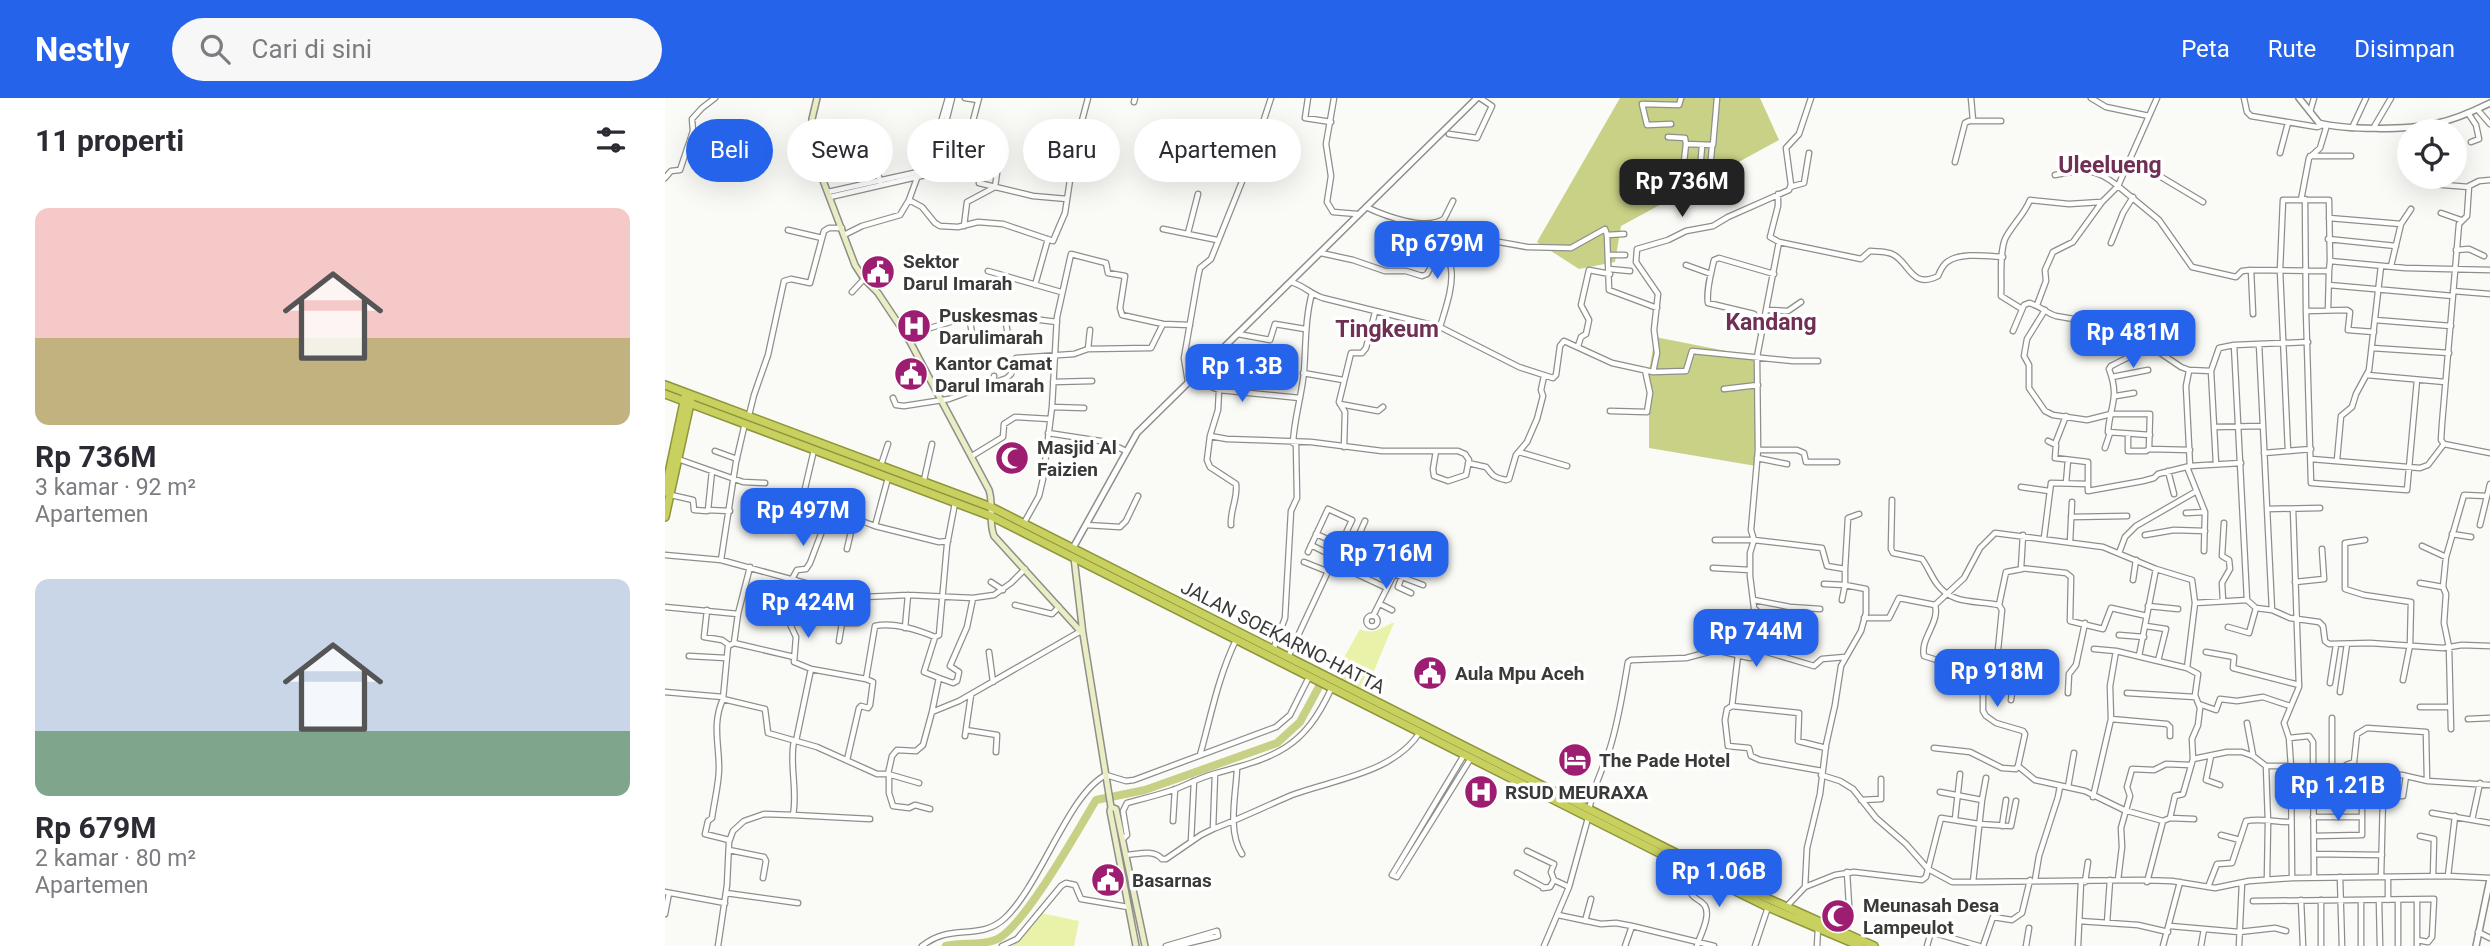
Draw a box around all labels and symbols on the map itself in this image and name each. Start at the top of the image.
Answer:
district label: Uleelueng [2058,152,2162,179]
pin: Rp 736M [1617,159,1747,219]
pin: Rp 679M [1372,222,1502,281]
place label: Sektor Darul Imarah [903,250,1013,295]
public building icon: Sektor Darul Imarah [859,253,897,291]
place label: Puskesmas Darulimarah [939,304,1043,349]
hospital icon: Puskesmas Darulimarah [895,307,933,345]
district label: Kandang [1725,309,1817,336]
pin: Rp 481M [2068,310,2198,370]
district label: Tingkeum [1335,316,1439,343]
pin: Rp 1.3B [1177,344,1307,404]
place label: Kantor Camat Darul Imarah [935,352,1053,397]
public building icon: Kantor Camat Darul Imarah [892,355,930,393]
place label: Masjid Al Faizien [1037,436,1117,481]
mosque icon: Masjid Al Faizien [993,439,1031,477]
pin: Rp 497M [738,489,868,548]
pin: Rp 716M [1321,532,1451,591]
street label: JALAN SOEKARNO-HATTA [1177,575,1390,699]
pin: Rp 424M [743,580,873,640]
pin: Rp 744M [1691,610,1821,669]
pin: Rp 918M [1932,650,2062,709]
public building icon: Aula Mpu Aceh [1411,654,1449,692]
place label: Aula Mpu Aceh [1455,662,1584,685]
hotel icon: The Pade Hotel [1556,741,1594,779]
place label: The Pade Hotel [1599,749,1730,772]
pin: Rp 1.21B [2266,764,2410,823]
hospital icon: RSUD MEURAXA [1462,773,1500,811]
place label: RSUD MEURAXA [1505,781,1648,804]
pin: Rp 1.06B [1647,850,1791,909]
public building icon: Basarnas [1089,861,1127,899]
place label: Basarnas [1132,869,1212,892]
place label: Meunasah Desa Lampeulot [1863,894,1999,939]
mosque icon: Meunasah Desa Lampeulot [1819,897,1857,935]

